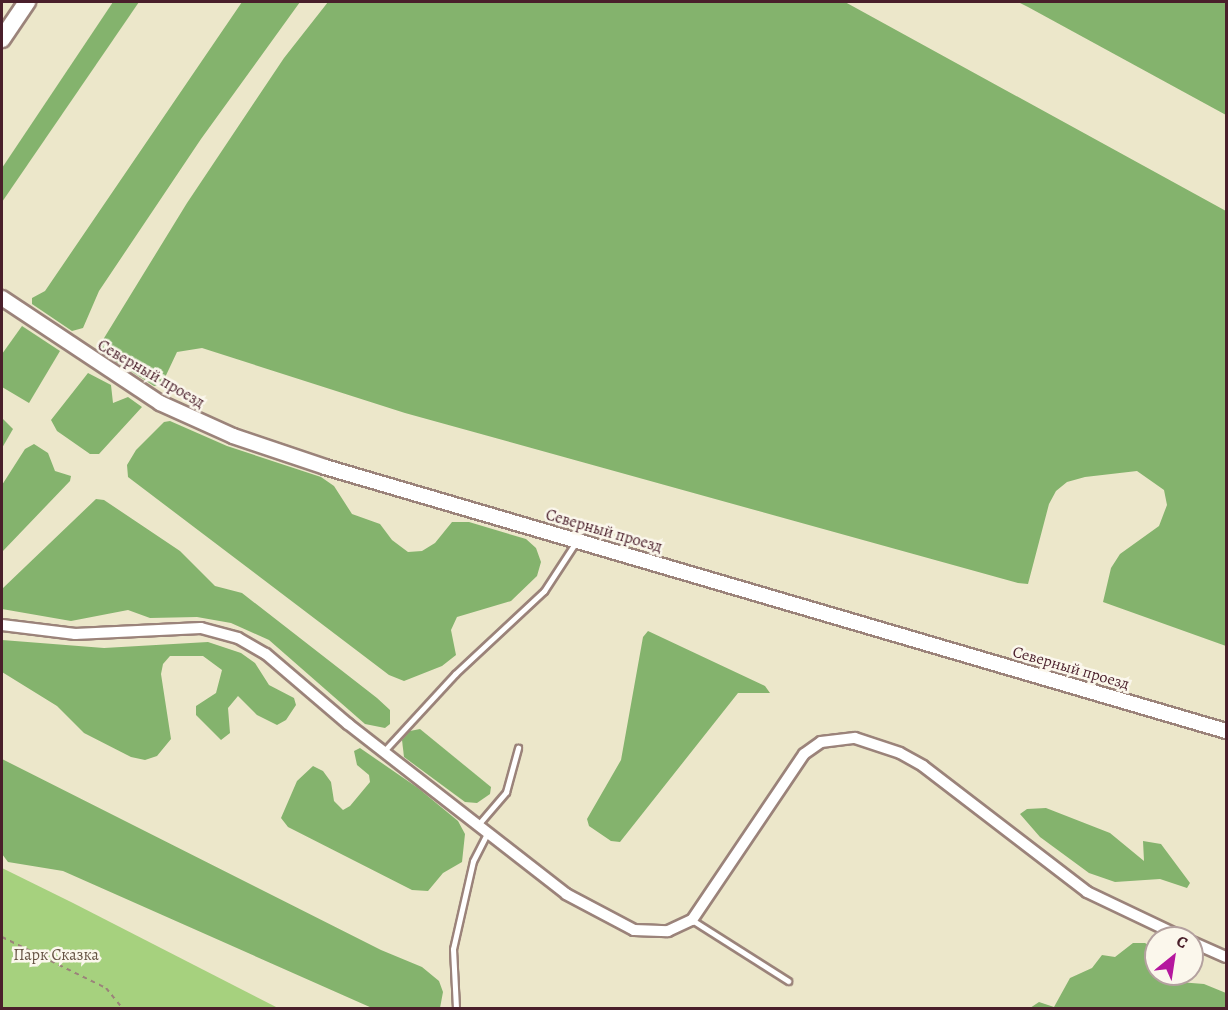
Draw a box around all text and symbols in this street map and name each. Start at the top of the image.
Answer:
street label: Северный проезд [94,336,208,412]
street label: Северный проезд [543,505,665,557]
street label: Северный проезд [1010,642,1132,694]
north arrow [1144,926,1204,986]
text: С [1172,930,1192,954]
park label: Парк Сказка [13,945,99,965]

